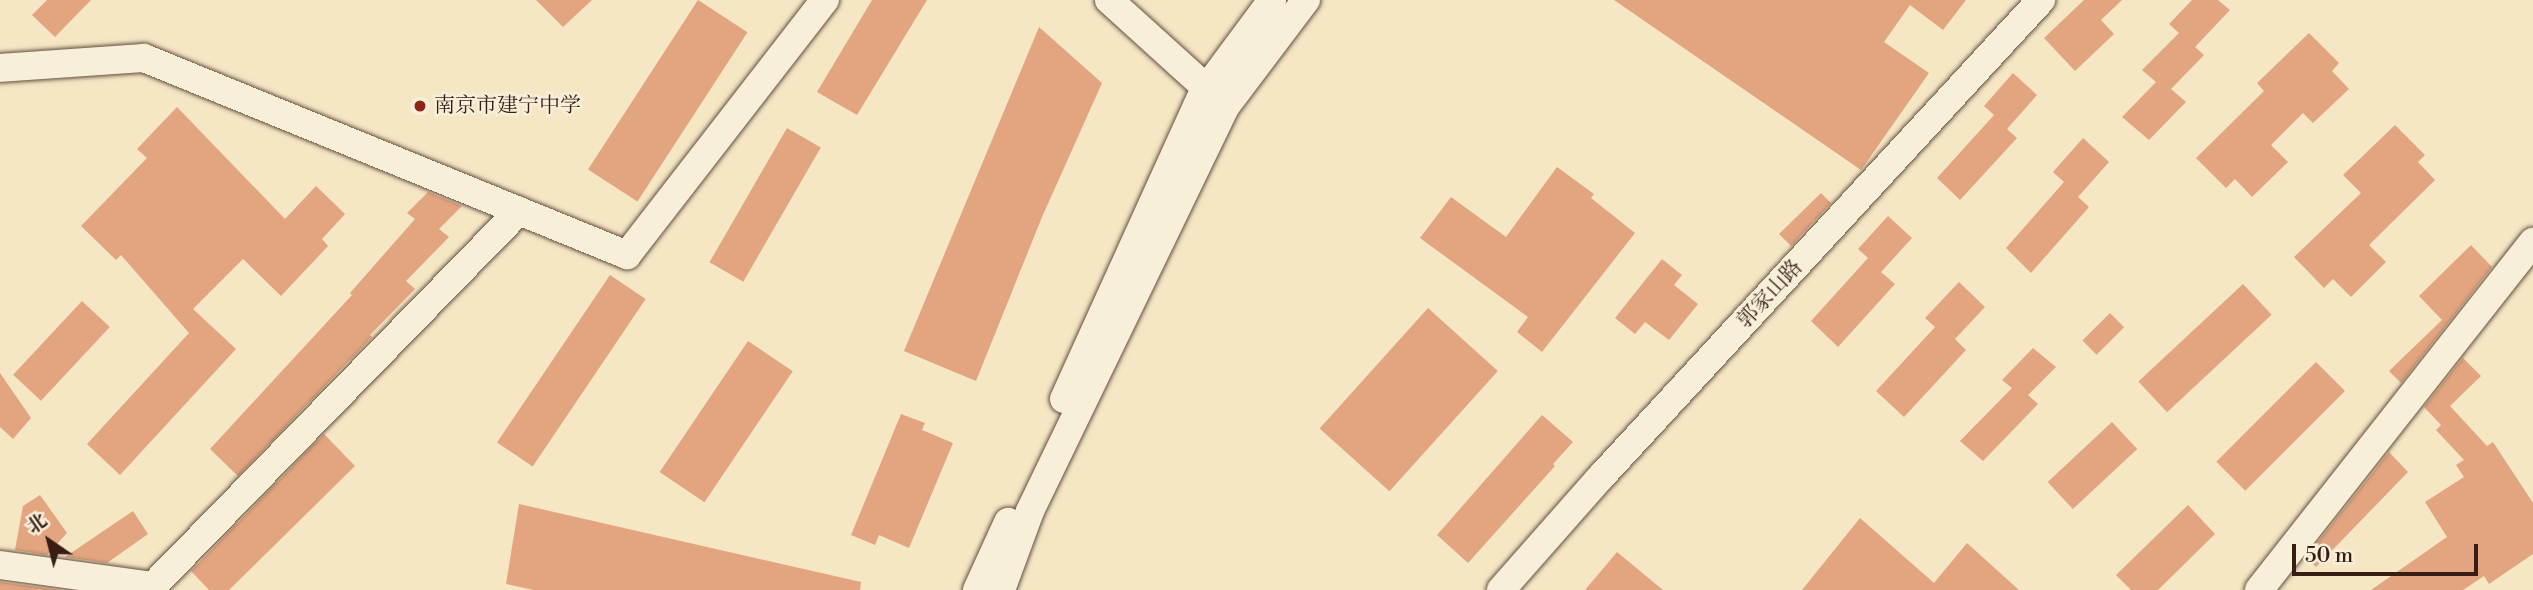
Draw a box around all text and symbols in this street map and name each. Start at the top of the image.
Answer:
place label: 南京市建宁中学 [434,93,581,119]
marker: 南京市建宁中学 [412,98,428,114]
street label: 郭家山路 [1732,255,1808,333]
north arrow [14,506,84,576]
text: 北 [22,509,52,539]
scale bar [2295,530,2480,574]
text: 50 m [2305,543,2353,569]

